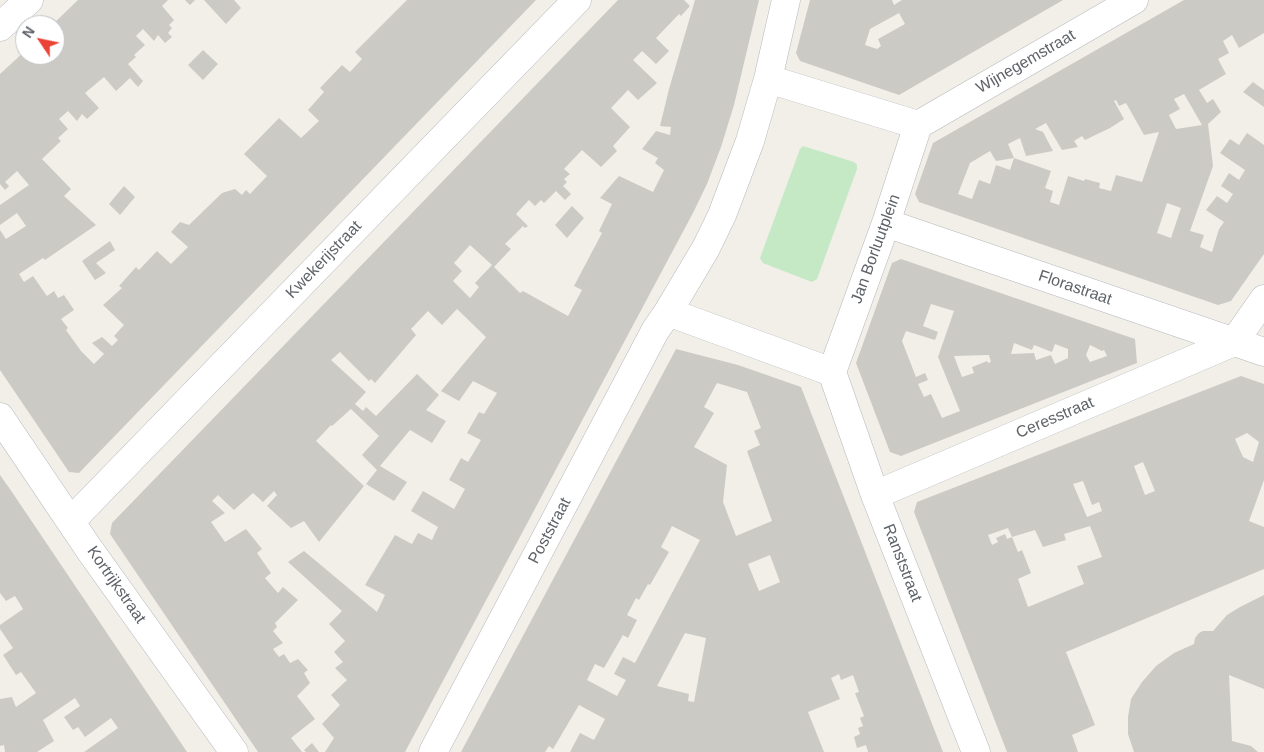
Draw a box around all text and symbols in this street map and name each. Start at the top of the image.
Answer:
north arrow [15,15,65,65]
text: N [19,24,38,41]
street label: Wijnegemstraat [973,26,1079,98]
street label: Jan Borluutplein [847,192,905,306]
street label: Kwekerijstraat [282,217,366,303]
street label: Florastraat [1036,266,1114,310]
street label: Ceresstraat [1013,393,1097,443]
street label: Poststraat [525,495,575,567]
street label: Ranststraat [878,521,926,605]
street label: Kortrijkstraat [82,543,150,627]

